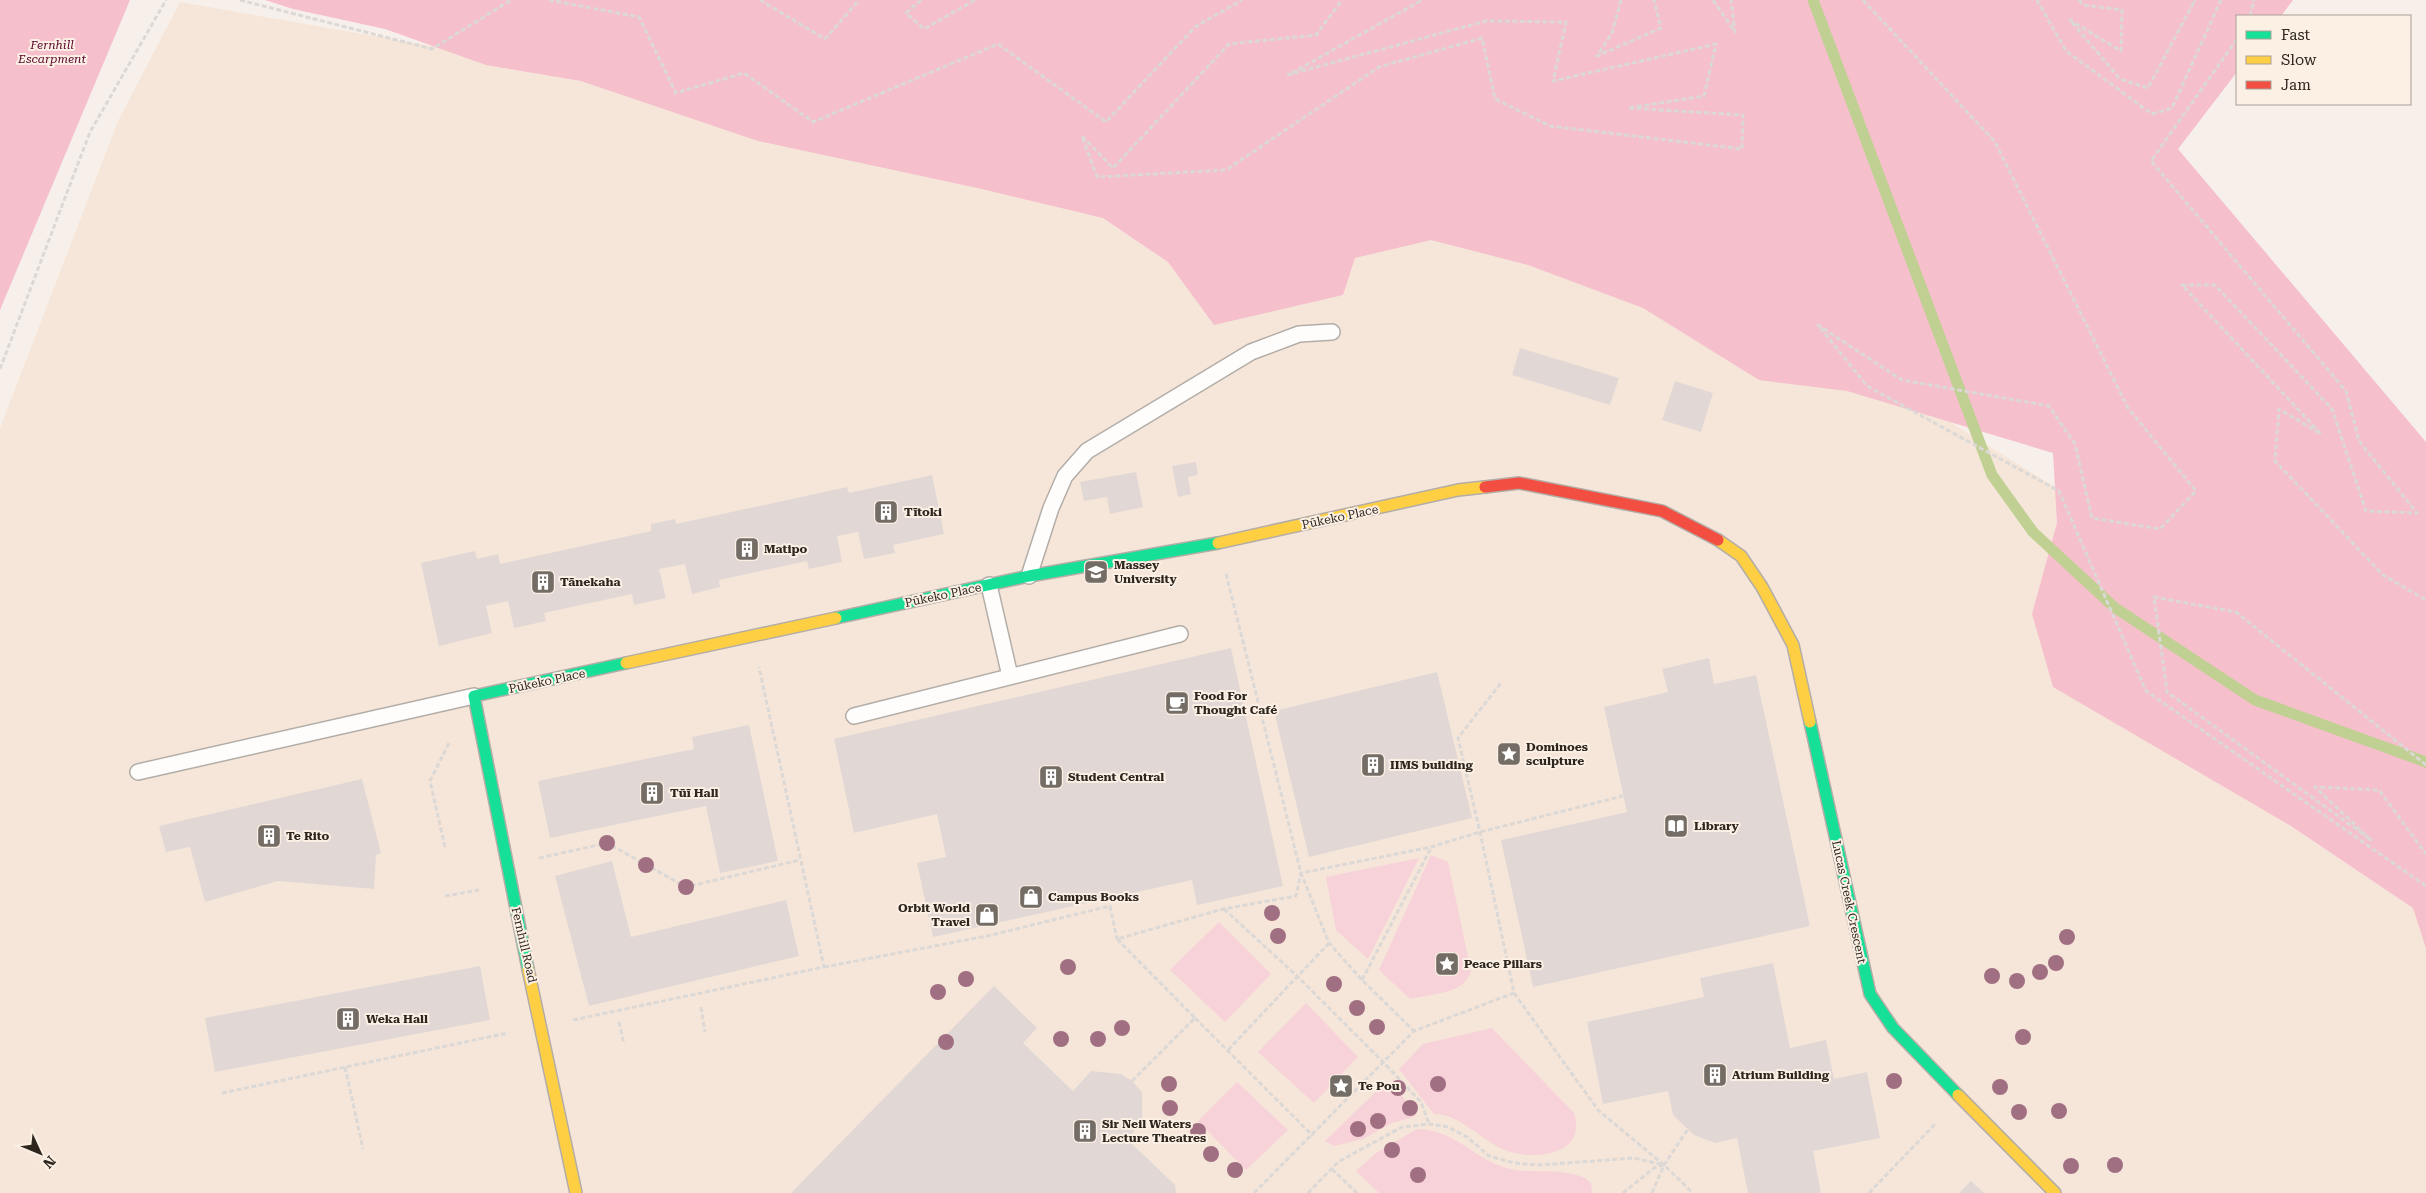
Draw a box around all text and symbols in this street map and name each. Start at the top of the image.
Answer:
legend [2236,15,2411,105]
text: Fast [2281,26,2311,44]
park label: Fernhill Escarpment [17,38,86,66]
text: Slow [2281,51,2317,69]
text: Jam [2281,76,2311,94]
building icon: Tītoki [873,499,899,525]
street label: Pūkeko Place [1301,502,1380,532]
place label: Tītoki [904,505,942,519]
building icon: Matipo [734,536,760,562]
place label: Matipo [764,542,808,556]
place label: Massey University [1114,558,1178,586]
school or university icon: Massey University [1083,559,1109,585]
building icon: Tānekaha [530,569,556,595]
place label: Tānekaha [560,575,620,589]
street label: Pūkeko Place [904,580,983,610]
street label: Pūkeko Place [508,666,587,696]
place label: Food For Thought Café [1194,689,1277,717]
cafe icon: Food For Thought Café [1164,690,1190,716]
place label: Dominoes sculpture [1526,740,1588,768]
place icon: Dominoes sculpture [1496,741,1522,767]
building icon: IIMS building [1360,752,1386,778]
place label: IIMS building [1390,758,1474,772]
building icon: Student Central [1038,764,1064,790]
place label: Student Central [1068,770,1164,784]
building icon: Tūī Hall [639,780,665,806]
place label: Tūī Hall [670,786,719,800]
library icon: Library [1663,813,1689,839]
place label: Library [1694,819,1740,833]
building icon: Te Rito [256,823,282,849]
place label: Te Rito [286,829,330,843]
street label: Lucas Creek Crescent [1829,839,1869,965]
shop icon: Campus Books [1018,884,1044,910]
place label: Campus Books [1048,890,1139,904]
place label: Orbit World Travel [898,901,970,929]
shop icon: Orbit World Travel [974,902,1000,928]
street label: Fernhill Road [508,906,540,985]
place icon: Peace Pillars [1434,951,1460,977]
place label: Peace Pillars [1464,957,1542,971]
building icon: Weka Hall [335,1006,361,1032]
place label: Weka Hall [366,1012,428,1026]
building icon: Atrium Building [1702,1062,1728,1088]
place label: Atrium Building [1732,1068,1830,1082]
place icon: Te Pou [1328,1073,1354,1099]
place label: Te Pou [1358,1079,1400,1093]
place label: Sir Neil Waters Lecture Theatres [1102,1117,1206,1145]
building icon: Sir Neil Waters Lecture Theatres [1072,1118,1098,1144]
north arrow [15,1128,65,1178]
text: N [40,1153,59,1172]

